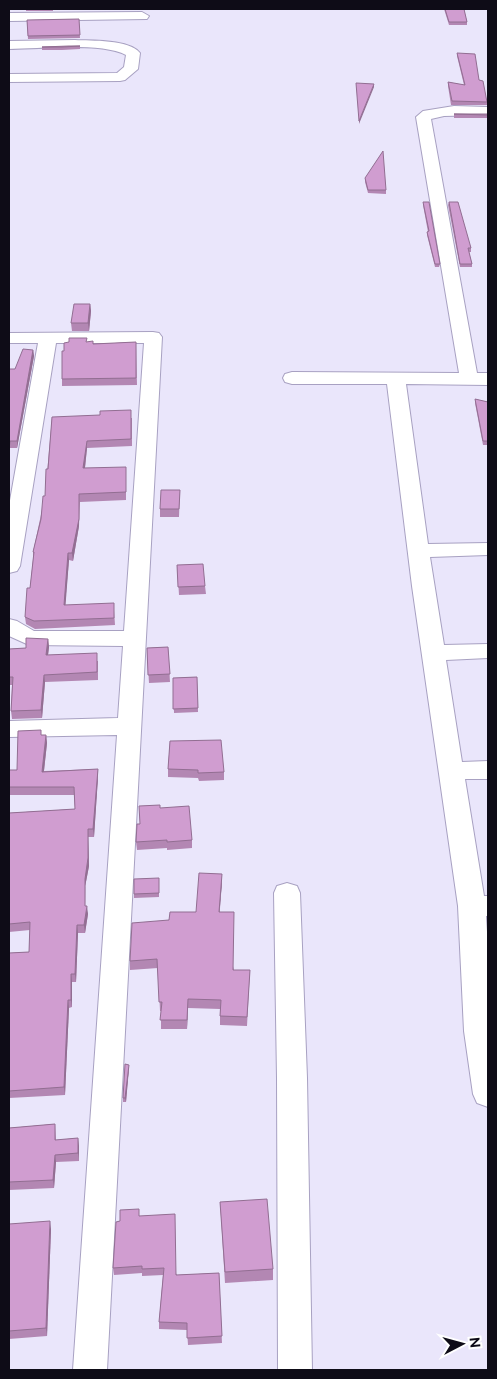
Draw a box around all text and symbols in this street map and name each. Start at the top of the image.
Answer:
north arrow [437,1319,487,1369]
text: N [466,1336,483,1349]

